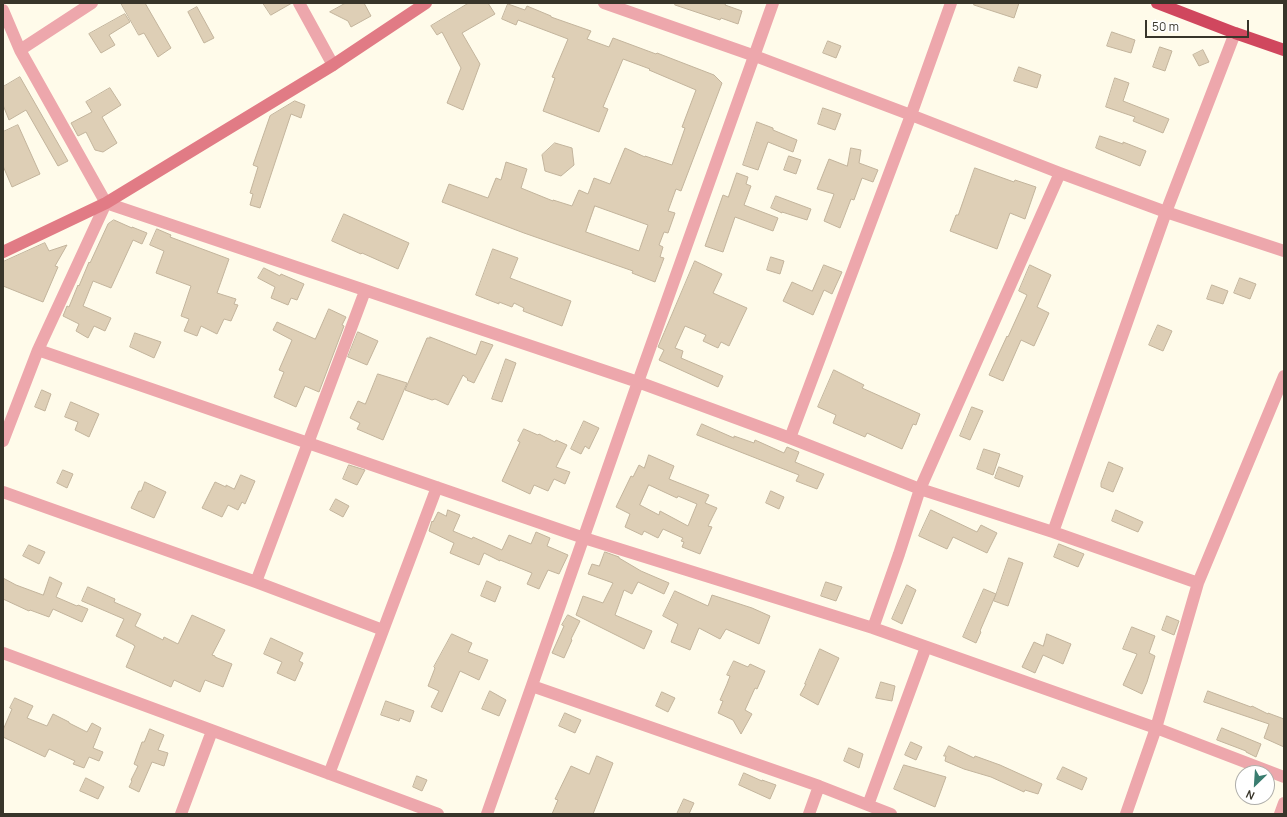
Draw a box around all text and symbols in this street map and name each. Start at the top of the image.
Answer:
scale bar [1147,12,1251,38]
text: 50 m [1152,18,1179,35]
north arrow [1235,765,1275,805]
text: N [1243,787,1257,804]

